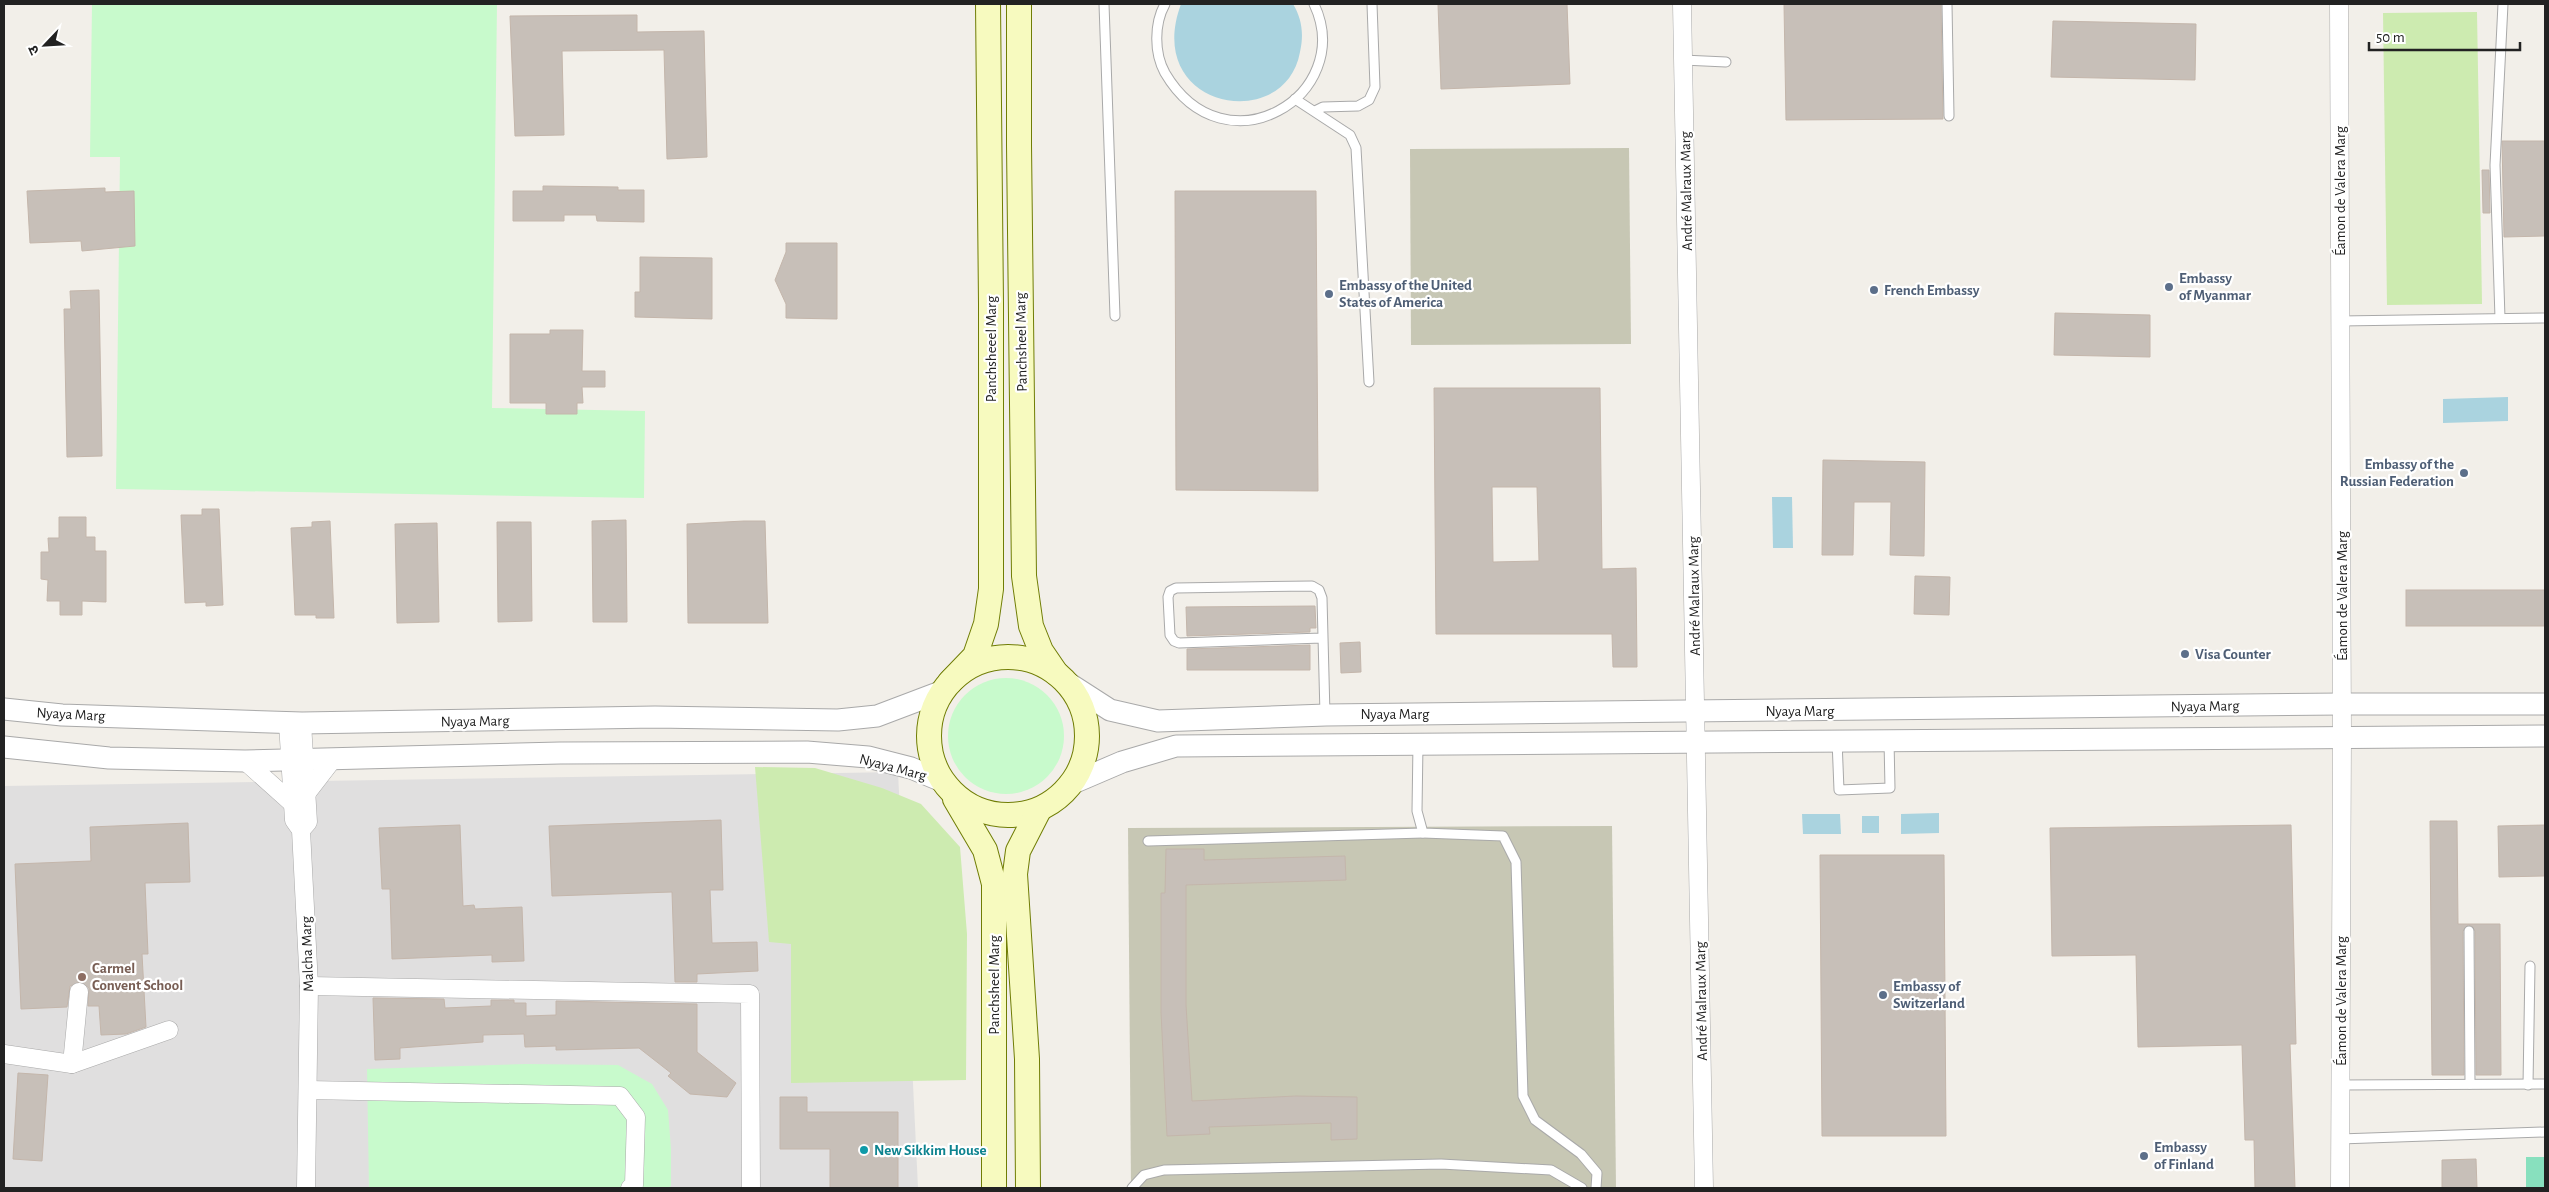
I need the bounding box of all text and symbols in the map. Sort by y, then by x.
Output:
north arrow [20,20,70,70]
scale bar [2369,20,2520,52]
text: 50 m [2376,30,2405,45]
text: उ [26,43,42,57]
street label: Éamon de Valera Marg [2331,125,2348,256]
street label: André Malraux Marg [1678,130,1695,251]
place label: Embassy of Myanmar [2179,271,2252,303]
place label: Embassy of the United States of America [1339,278,1472,310]
marker: Embassy of Myanmar [2163,281,2175,293]
place label: French Embassy [1884,283,1980,298]
marker: French Embassy [1868,284,1880,296]
marker: Embassy of the United States of America [1323,288,1335,300]
street label: Panchsheel Marg [1013,291,1030,392]
street label: Panchsheeel Marg [984,295,999,402]
place label: Embassy of the Russian Federation [2340,457,2454,489]
marker: Embassy of the Russian Federation [2458,467,2470,479]
street label: Éamon de Valera Marg [2333,530,2350,661]
street label: André Malraux Marg [1686,535,1703,656]
place label: Visa Counter [2195,647,2272,662]
marker: Visa Counter [2179,648,2191,660]
street label: Nyaya Marg [2170,698,2240,715]
street label: Nyaya Marg [1766,704,1835,719]
street label: Nyaya Marg [36,705,106,724]
street label: Nyaya Marg [1361,707,1430,722]
street label: Nyaya Marg [440,713,510,730]
street label: Nyaya Marg [858,751,929,784]
street label: Malcha Marg [299,915,316,992]
street label: Panchsheel Marg [987,935,1002,1035]
street label: Éamon de Valera Marg [2332,935,2349,1066]
street label: André Malraux Marg [1693,940,1710,1061]
place label: Carmel Convent School [92,961,183,993]
marker: Carmel Convent School [76,971,88,983]
place label: Embassy of Switzerland [1893,979,1965,1011]
marker: Embassy of Switzerland [1877,989,1889,1001]
place label: Embassy of Finland [2154,1140,2214,1172]
place label: New Sikkim House [874,1143,987,1158]
marker: New Sikkim House [858,1144,870,1156]
marker: Embassy of Finland [2138,1150,2150,1162]

